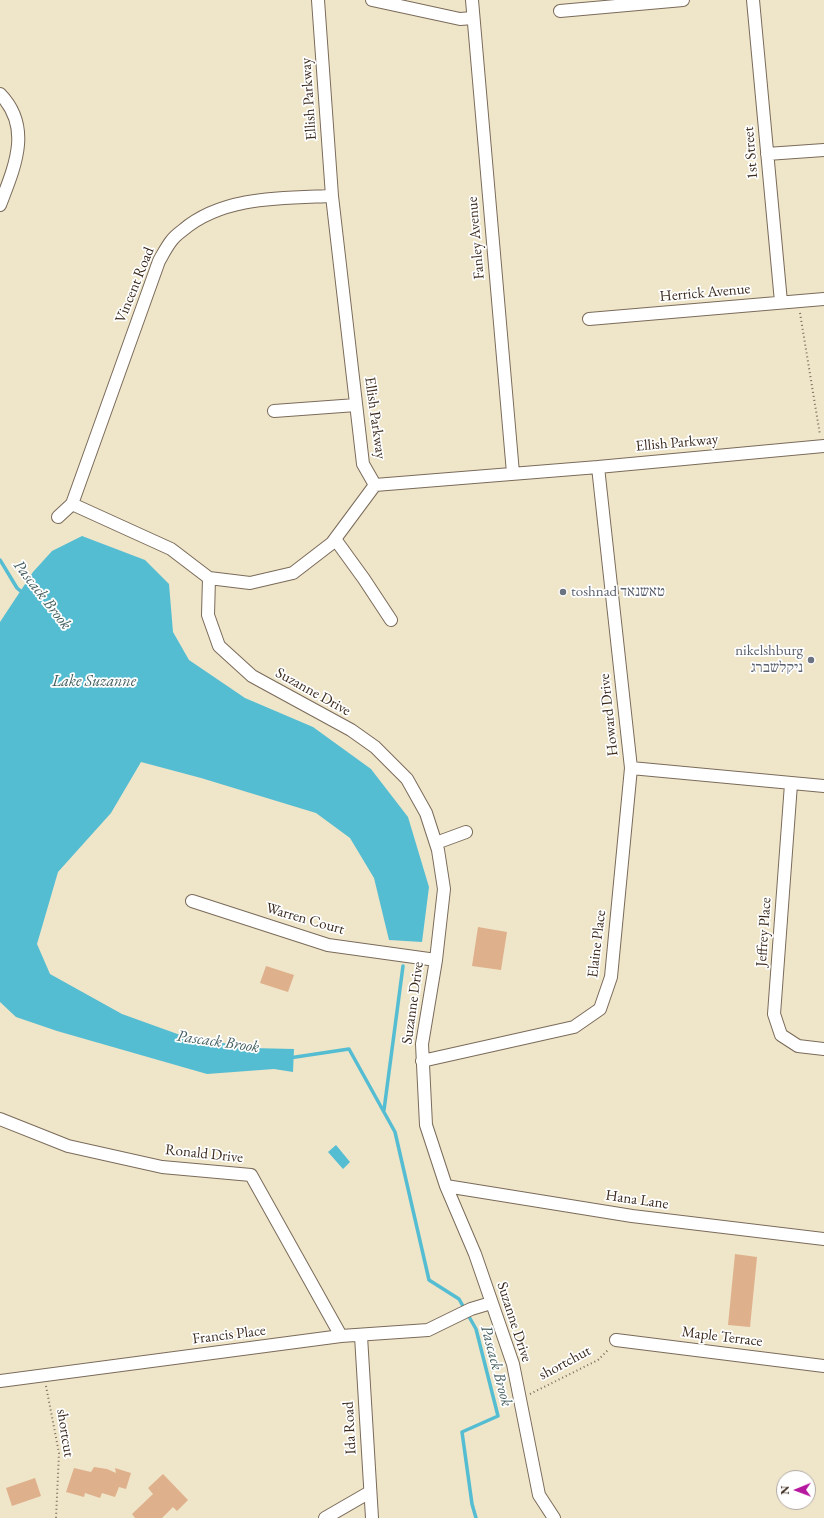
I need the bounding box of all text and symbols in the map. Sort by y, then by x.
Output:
street label: Ellish Parkway [297,57,321,141]
street label: 1st Street [740,126,762,180]
street label: Fanley Avenue [463,196,489,280]
street label: Vincent Road [112,245,158,325]
street label: Herrick Avenue [659,280,751,306]
street label: Ellish Parkway [360,376,390,460]
street label: Ellish Parkway [635,430,719,456]
water label: Pascack Brook [9,556,75,634]
place label: toshnad טאשנאד [571,583,665,601]
marker: toshnad טאשנאד [558,587,568,597]
place label: nikelshburg ניקלשברג [735,642,803,677]
marker: nikelshburg ניקלשברג [806,655,816,665]
street label: Suzanne Drive [272,664,354,720]
water label: Lake Suzanne [52,672,136,692]
street label: Howard Drive [596,673,622,757]
street label: Jeffrey Place [753,897,775,967]
street label: Warren Court [264,899,346,939]
street label: Elaine Place [584,909,610,979]
street label: Suzanne Drive [398,961,428,1045]
water label: Pascack Brook [176,1027,260,1057]
street label: Ronald Drive [164,1141,244,1167]
street label: Hana Lane [604,1187,670,1213]
street label: Suzanne Drive [493,1280,535,1364]
street label: Francis Place [191,1322,267,1348]
water label: Pascack Brook [476,1323,516,1409]
street label: Maple Terrace [681,1323,763,1351]
street label: shortchut [536,1342,594,1384]
street label: Ida Road [340,1401,360,1455]
street label: shortcut [52,1408,78,1458]
north arrow [776,1470,816,1510]
text: N [778,1486,792,1495]

